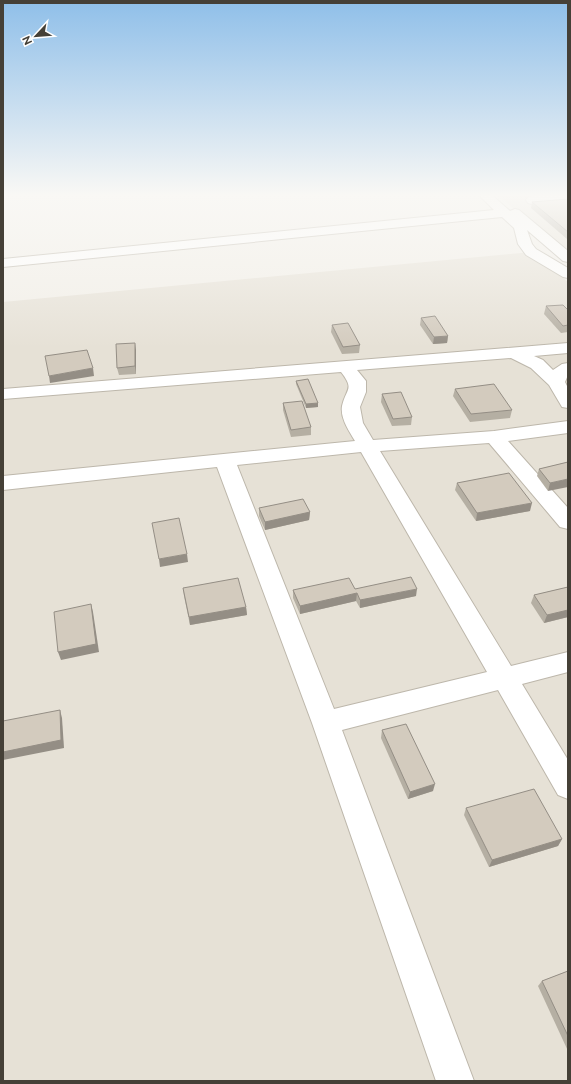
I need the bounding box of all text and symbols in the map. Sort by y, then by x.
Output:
north arrow [16,16,56,56]
text: N [20,34,35,47]

